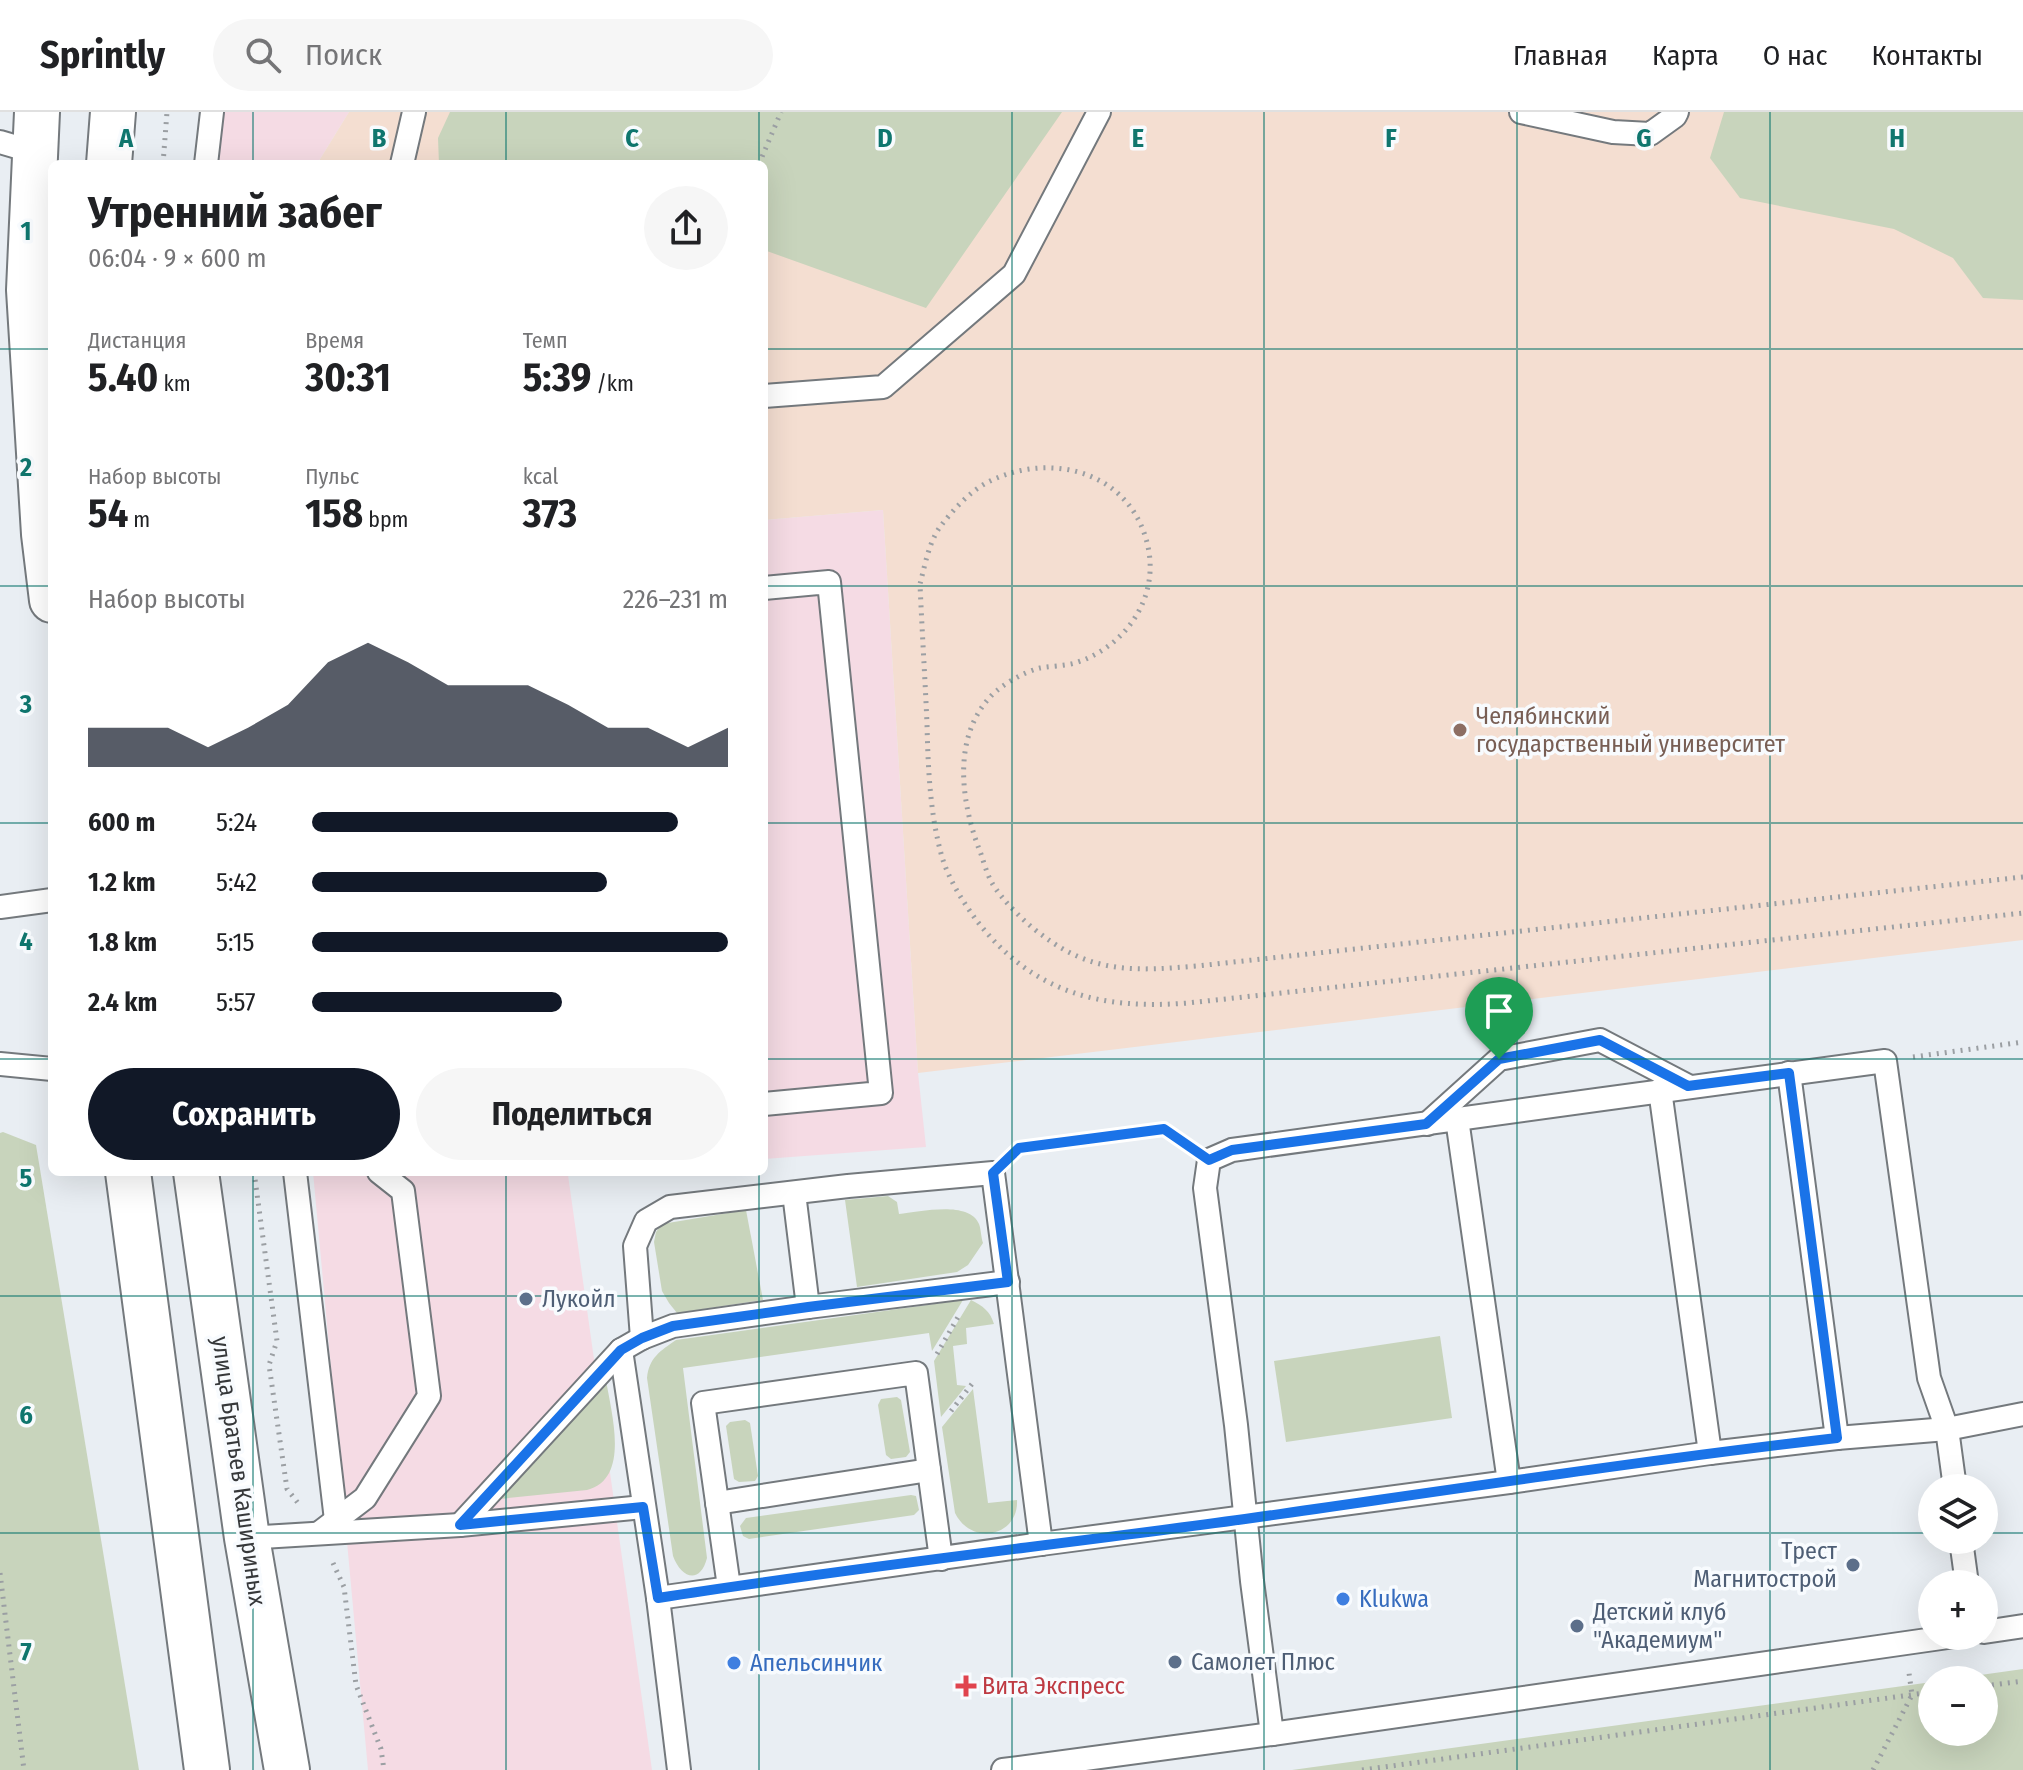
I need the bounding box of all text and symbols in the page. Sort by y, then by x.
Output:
search box [213,19,773,91]
text: Sprintly [40,32,165,78]
icon: search [241,33,285,77]
text: Поиск [305,37,382,73]
text: Главная [1513,39,1608,72]
text: Карта [1652,39,1719,72]
text: О нас [1763,39,1828,72]
text: Контакты [1872,39,1983,72]
text: A [118,123,134,154]
text: B [372,123,387,154]
text: C [625,123,639,154]
text: D [877,123,893,154]
text: E [1132,123,1144,154]
text: F [1385,123,1397,154]
text: G [1636,123,1652,154]
text: H [1889,123,1905,154]
text: Утренний забег [88,186,382,239]
button: share [644,186,728,270]
text: 1 [21,216,32,247]
text: 06:04 · 9 × 600 m [88,243,267,274]
text: Дистанция [88,327,187,354]
text: Время [305,327,364,354]
text: Темп [523,327,568,354]
text: 5.40 [88,354,158,402]
text: 30:31 [305,354,391,402]
text: 5:39 [523,354,591,402]
text: km [158,370,191,397]
text: /km [591,370,634,397]
text: 2 [19,452,32,483]
text: Набор высоты [88,463,221,490]
text: Пульс [305,463,359,490]
text: kcal [523,463,558,490]
text: 54 [88,490,128,538]
text: 158 [305,490,363,538]
text: 373 [523,490,577,538]
text: m [128,506,150,533]
text: bpm [363,506,409,533]
text: Набор высоты [88,584,246,615]
text: 226–231 m [623,584,728,615]
text: 3 [19,689,32,720]
place label: Челябинский государственный университет [1476,702,1785,758]
marker: Челябинский государственный университет [1451,721,1469,739]
text: 600 m [88,807,155,838]
text: 5:24 [216,807,257,838]
text: 1.2 km [88,867,155,898]
text: 5:42 [216,867,257,898]
text: 4 [19,926,33,957]
text: 1.8 km [88,927,157,958]
text: 5:15 [216,927,254,958]
pin [1465,977,1533,1059]
text: 2.4 km [88,987,157,1018]
text: 5:57 [216,987,255,1018]
icon: arrive [1477,989,1521,1033]
button: Сохранить [88,1068,400,1160]
button: Поделиться [416,1068,728,1160]
text: 5 [20,1163,33,1194]
place label: Лукойл [542,1285,616,1313]
marker: Лукойл [517,1290,535,1308]
street label: улица Братьев Кашириных [206,1334,272,1608]
text: 6 [19,1400,33,1431]
map controls [1918,1474,1998,1746]
button: layers [1918,1474,1998,1554]
place label: Трест Магнитострой [1693,1537,1837,1593]
marker: Трест Магнитострой [1844,1556,1862,1574]
button: + [1918,1570,1998,1650]
place label: Klukwa [1359,1585,1429,1613]
marker: Klukwa [1334,1590,1352,1608]
place label: Детский клуб "Академиум" [1592,1598,1727,1654]
marker: Детский клуб "Академиум" [1568,1617,1586,1635]
text: 7 [20,1637,32,1668]
place label: Самолет Плюс [1191,1648,1335,1676]
place label: Апельсинчик [750,1649,883,1677]
marker: Самолет Плюс [1166,1653,1184,1671]
marker: Апельсинчик [725,1654,743,1672]
button: − [1918,1666,1998,1746]
place label: Вита Экспресс [982,1672,1125,1700]
marker: Вита Экспресс [957,1677,975,1695]

